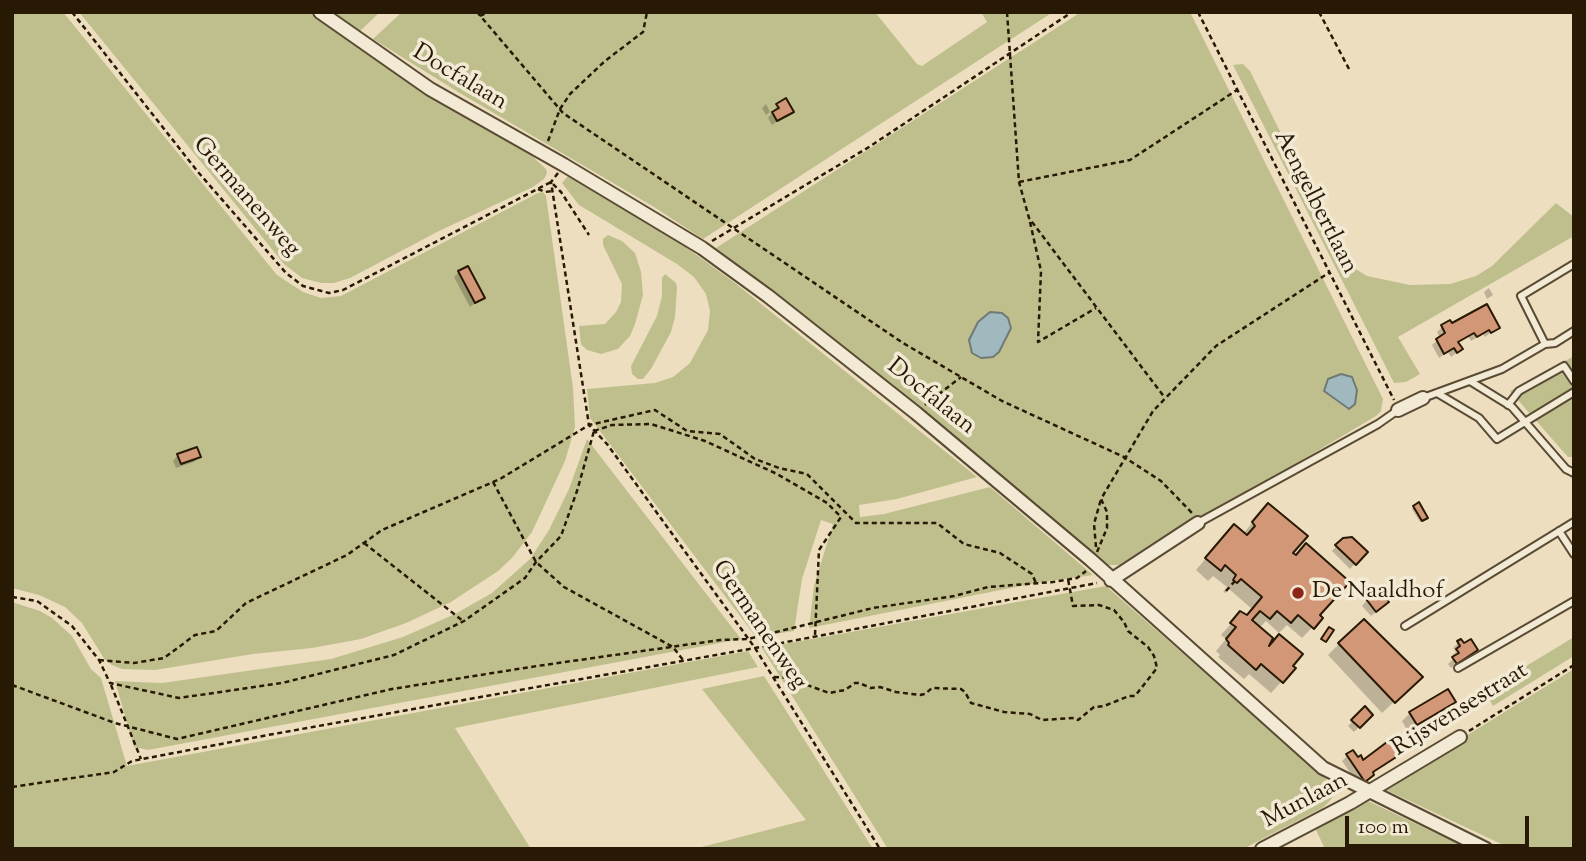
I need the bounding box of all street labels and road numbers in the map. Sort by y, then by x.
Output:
street label: Docfalaan [406,40,512,118]
street label: Aengelbertlaan [1265,126,1363,280]
street label: Germanenweg [185,132,305,264]
street label: Docfalaan [880,354,980,442]
street label: Germanenweg [704,556,812,696]
street label: Rijsvensestraat [1388,658,1534,764]
street label: Munlaan [1258,768,1354,836]

